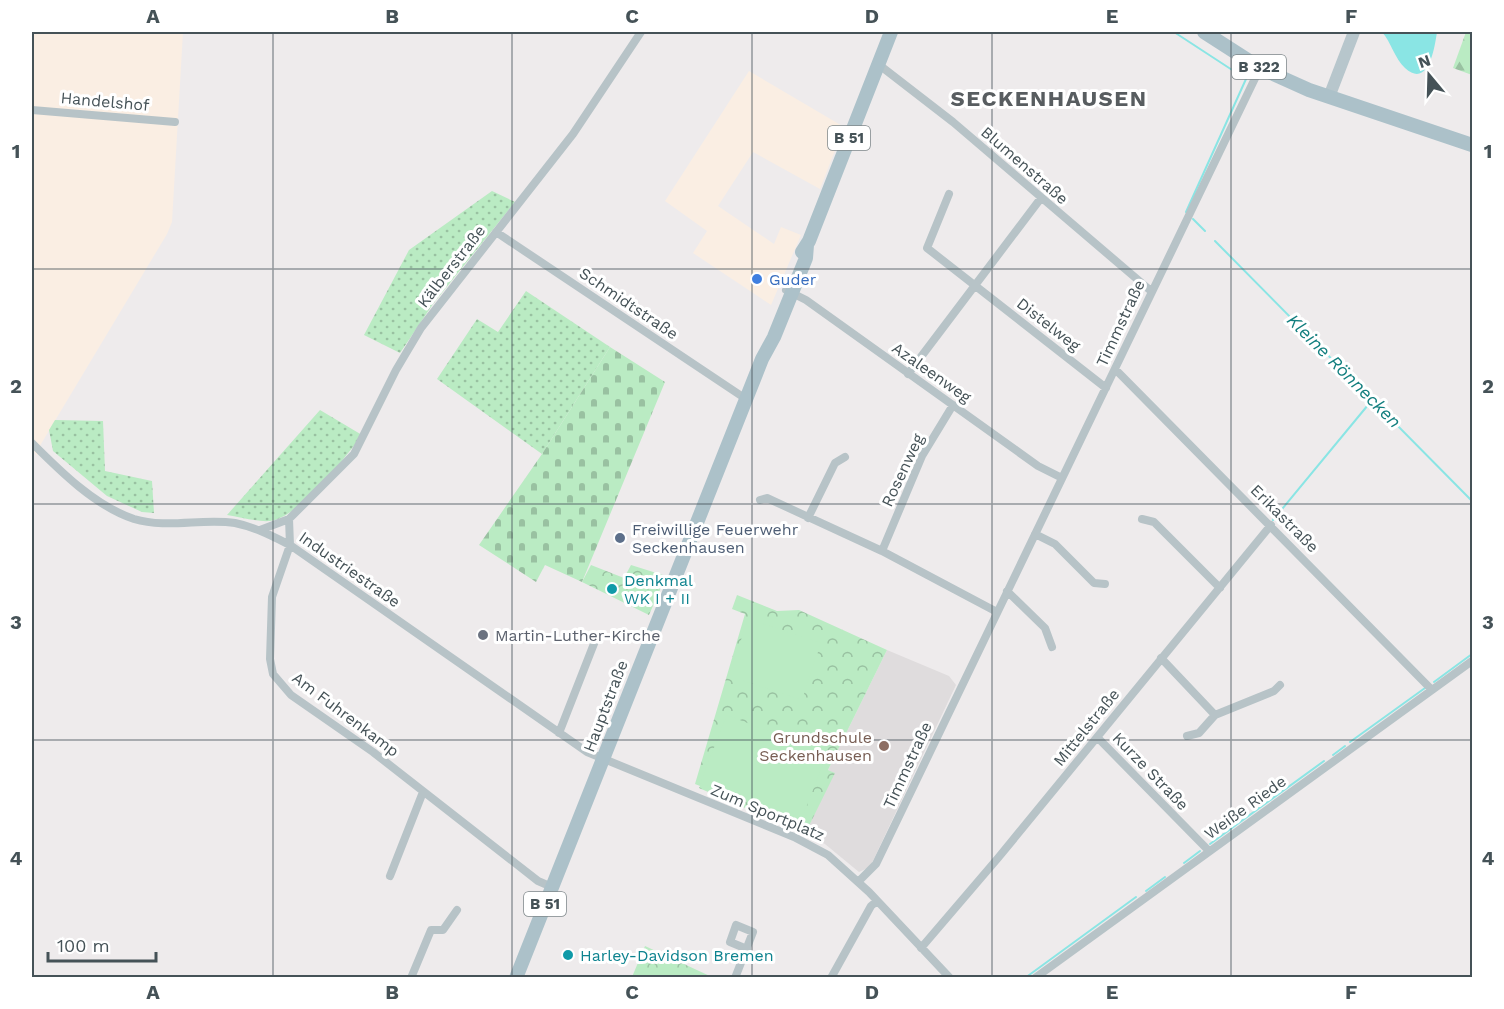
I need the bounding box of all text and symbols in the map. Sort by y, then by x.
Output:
text: A [146,4,160,28]
text: B [385,4,399,28]
text: C [625,4,639,28]
text: D [865,4,879,28]
text: E [1106,4,1118,28]
text: F [1345,4,1357,28]
north arrow [1399,45,1459,105]
text: N [1416,50,1433,72]
road number: B 322 [1232,55,1286,79]
district label: SECKENHAUSEN [951,86,1147,111]
street label: Handelshof [60,88,151,115]
street label: Blumenstraße [977,122,1072,208]
road number: B 51 [828,126,870,150]
text: 1 [12,139,20,163]
text: 1 [1484,139,1492,163]
street label: Kälberstraße [413,221,489,311]
street label: Schmidtstraße [576,263,682,343]
place label: Guder [769,270,817,289]
marker: Guder [750,272,764,286]
street label: Timmstraße [1092,277,1149,370]
street label: Distelweg [1013,294,1085,355]
water label: Kleine Rönnecken [1283,309,1406,432]
street label: Azaleenweg [889,338,975,407]
text: 2 [10,374,22,398]
text: 2 [1482,374,1494,398]
street label: Rosenweg [877,430,928,510]
street label: Erikastraße [1247,480,1323,556]
place label: Freiwillige Feuerwehr Seckenhausen [632,520,799,557]
street label: Industriestraße [295,527,404,611]
marker: Freiwillige Feuerwehr Seckenhausen [613,531,627,545]
place label: Denkmal WK I + II [624,571,693,608]
marker: Denkmal WK I + II [605,582,619,596]
text: 3 [10,610,22,634]
text: 3 [1482,610,1494,634]
place label: Martin-Luther-Kirche [495,626,660,645]
marker: Martin-Luther-Kirche [476,628,490,642]
street label: Hauptstraße [579,658,632,755]
street label: Am Fuhrenkamp [289,668,403,761]
street label: Mittelstraße [1049,685,1123,770]
street label: Timmstraße [879,719,936,812]
place label: Grundschule Seckenhausen [759,728,872,765]
street label: Kurze Straße [1109,728,1193,814]
marker: Grundschule Seckenhausen [877,739,891,753]
street label: Weiße Riede [1201,771,1290,843]
street label: Zum Sportplatz [708,780,828,845]
text: 4 [10,846,23,870]
text: 4 [1482,846,1495,870]
road number: B 51 [524,892,566,916]
scale bar [48,925,156,963]
text: 100 m [57,935,110,956]
place label: Harley-Davidson Bremen [580,946,774,965]
marker: Harley-Davidson Bremen [561,948,575,962]
text: A [146,980,160,1004]
text: B [385,980,399,1004]
text: C [625,980,639,1004]
text: D [865,980,879,1004]
text: E [1106,980,1118,1004]
text: F [1345,980,1357,1004]

